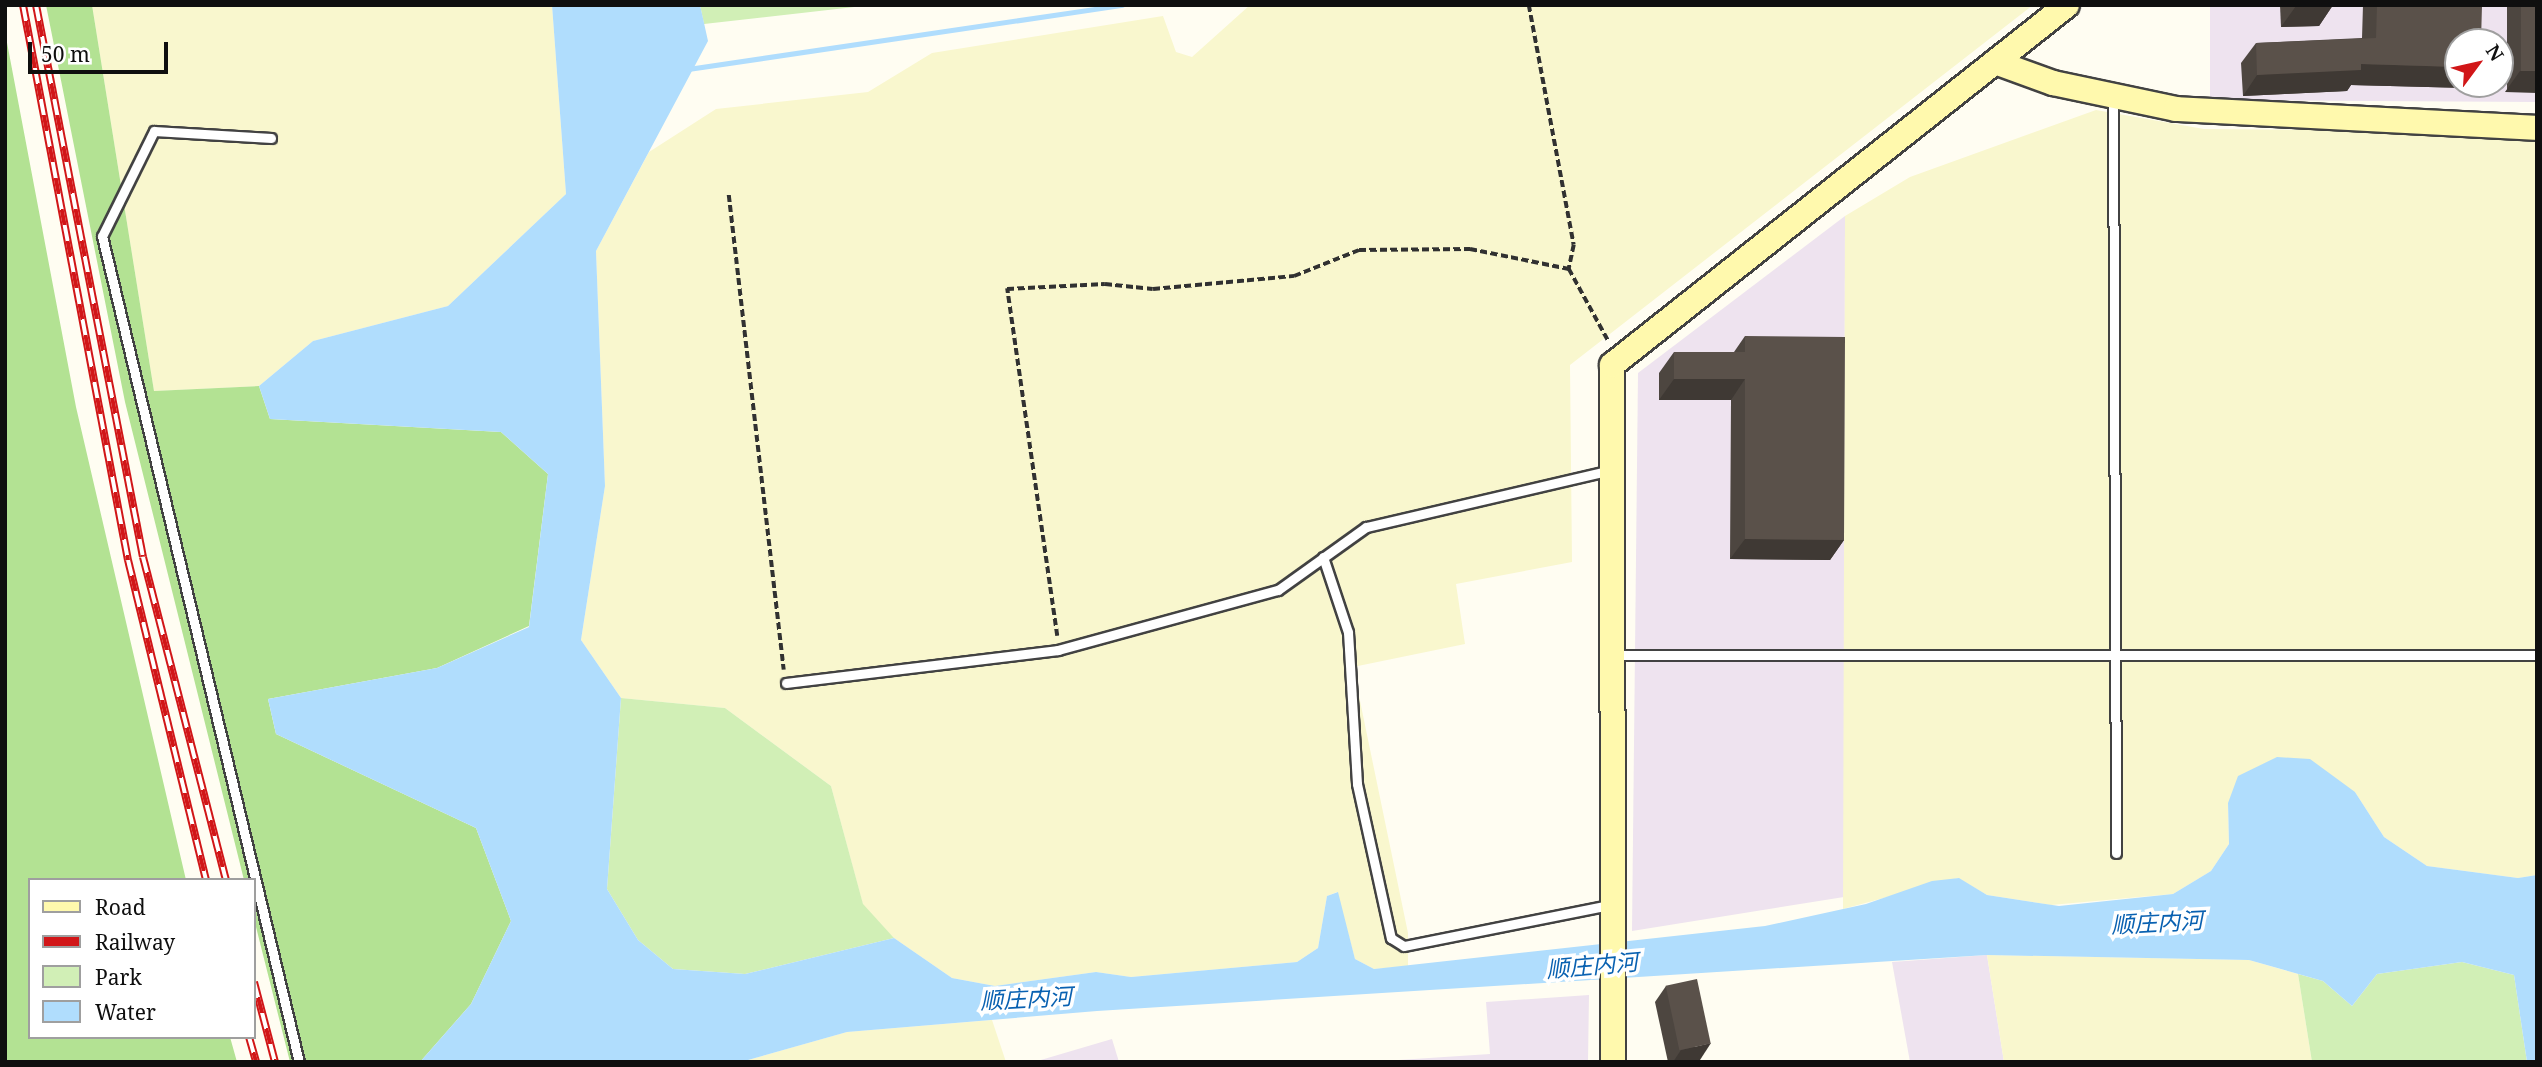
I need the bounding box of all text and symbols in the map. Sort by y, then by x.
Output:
scale bar [32,28,172,72]
north arrow [2444,28,2514,98]
text: N [2480,39,2510,66]
text: 50 m [41,40,90,68]
legend [28,878,256,1039]
text: Road [95,893,146,921]
water label: 顺庄内河 [2110,906,2204,938]
text: Railway [95,928,175,956]
water label: 顺庄内河 [1545,947,1639,983]
text: Park [95,963,142,991]
water label: 顺庄内河 [979,982,1073,1014]
text: Water [95,998,156,1026]

